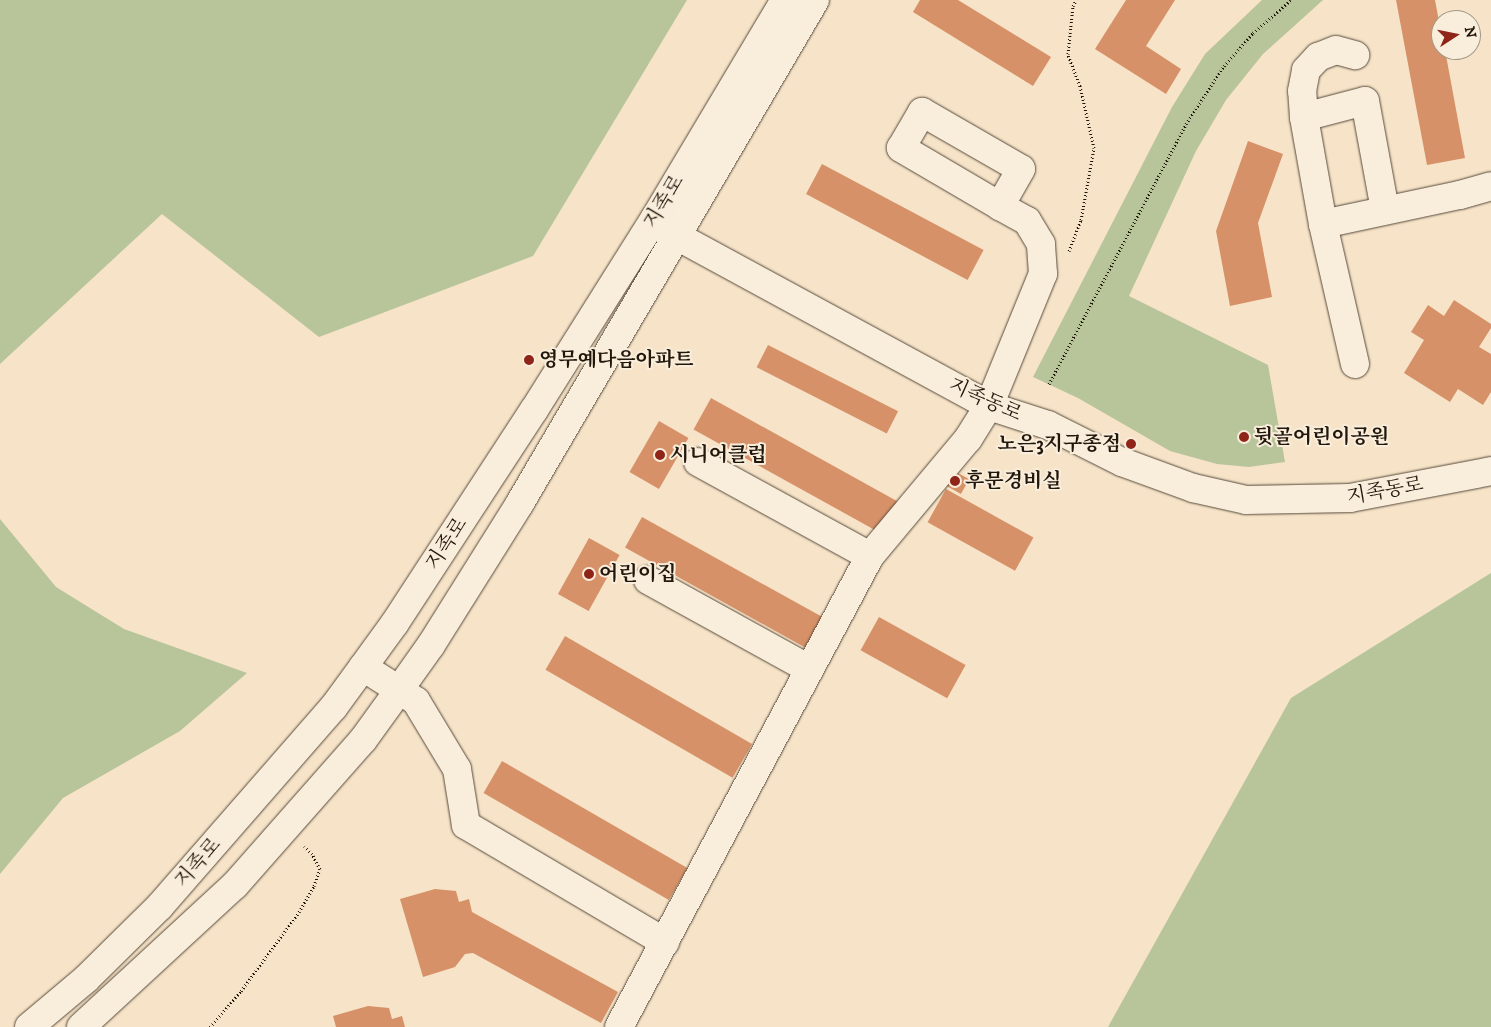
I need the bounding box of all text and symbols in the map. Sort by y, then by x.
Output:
north arrow [1431,10,1481,60]
text: N [1460,25,1480,40]
street label: 지족로 [639,171,689,233]
place label: 영무예다음아파트 [539,348,694,372]
marker: 영무예다음아파트 [523,354,535,366]
street label: 지족동로 [945,373,1025,427]
place label: 뒷골어린이공원 [1254,425,1389,449]
marker: 뒷골어린이공원 [1238,431,1250,443]
place label: 노은3지구종점 [998,432,1121,456]
marker: 노은3지구종점 [1125,438,1137,450]
place label: 시니어클럽 [670,443,767,467]
marker: 시니어클럽 [654,449,666,461]
place label: 후문경비실 [965,469,1062,493]
street label: 지족동로 [1345,472,1425,510]
marker: 후문경비실 [949,475,961,487]
street label: 지족로 [421,513,473,575]
place label: 어린이집 [599,562,676,586]
marker: 어린이집 [583,568,595,580]
street label: 지족로 [170,833,226,893]

